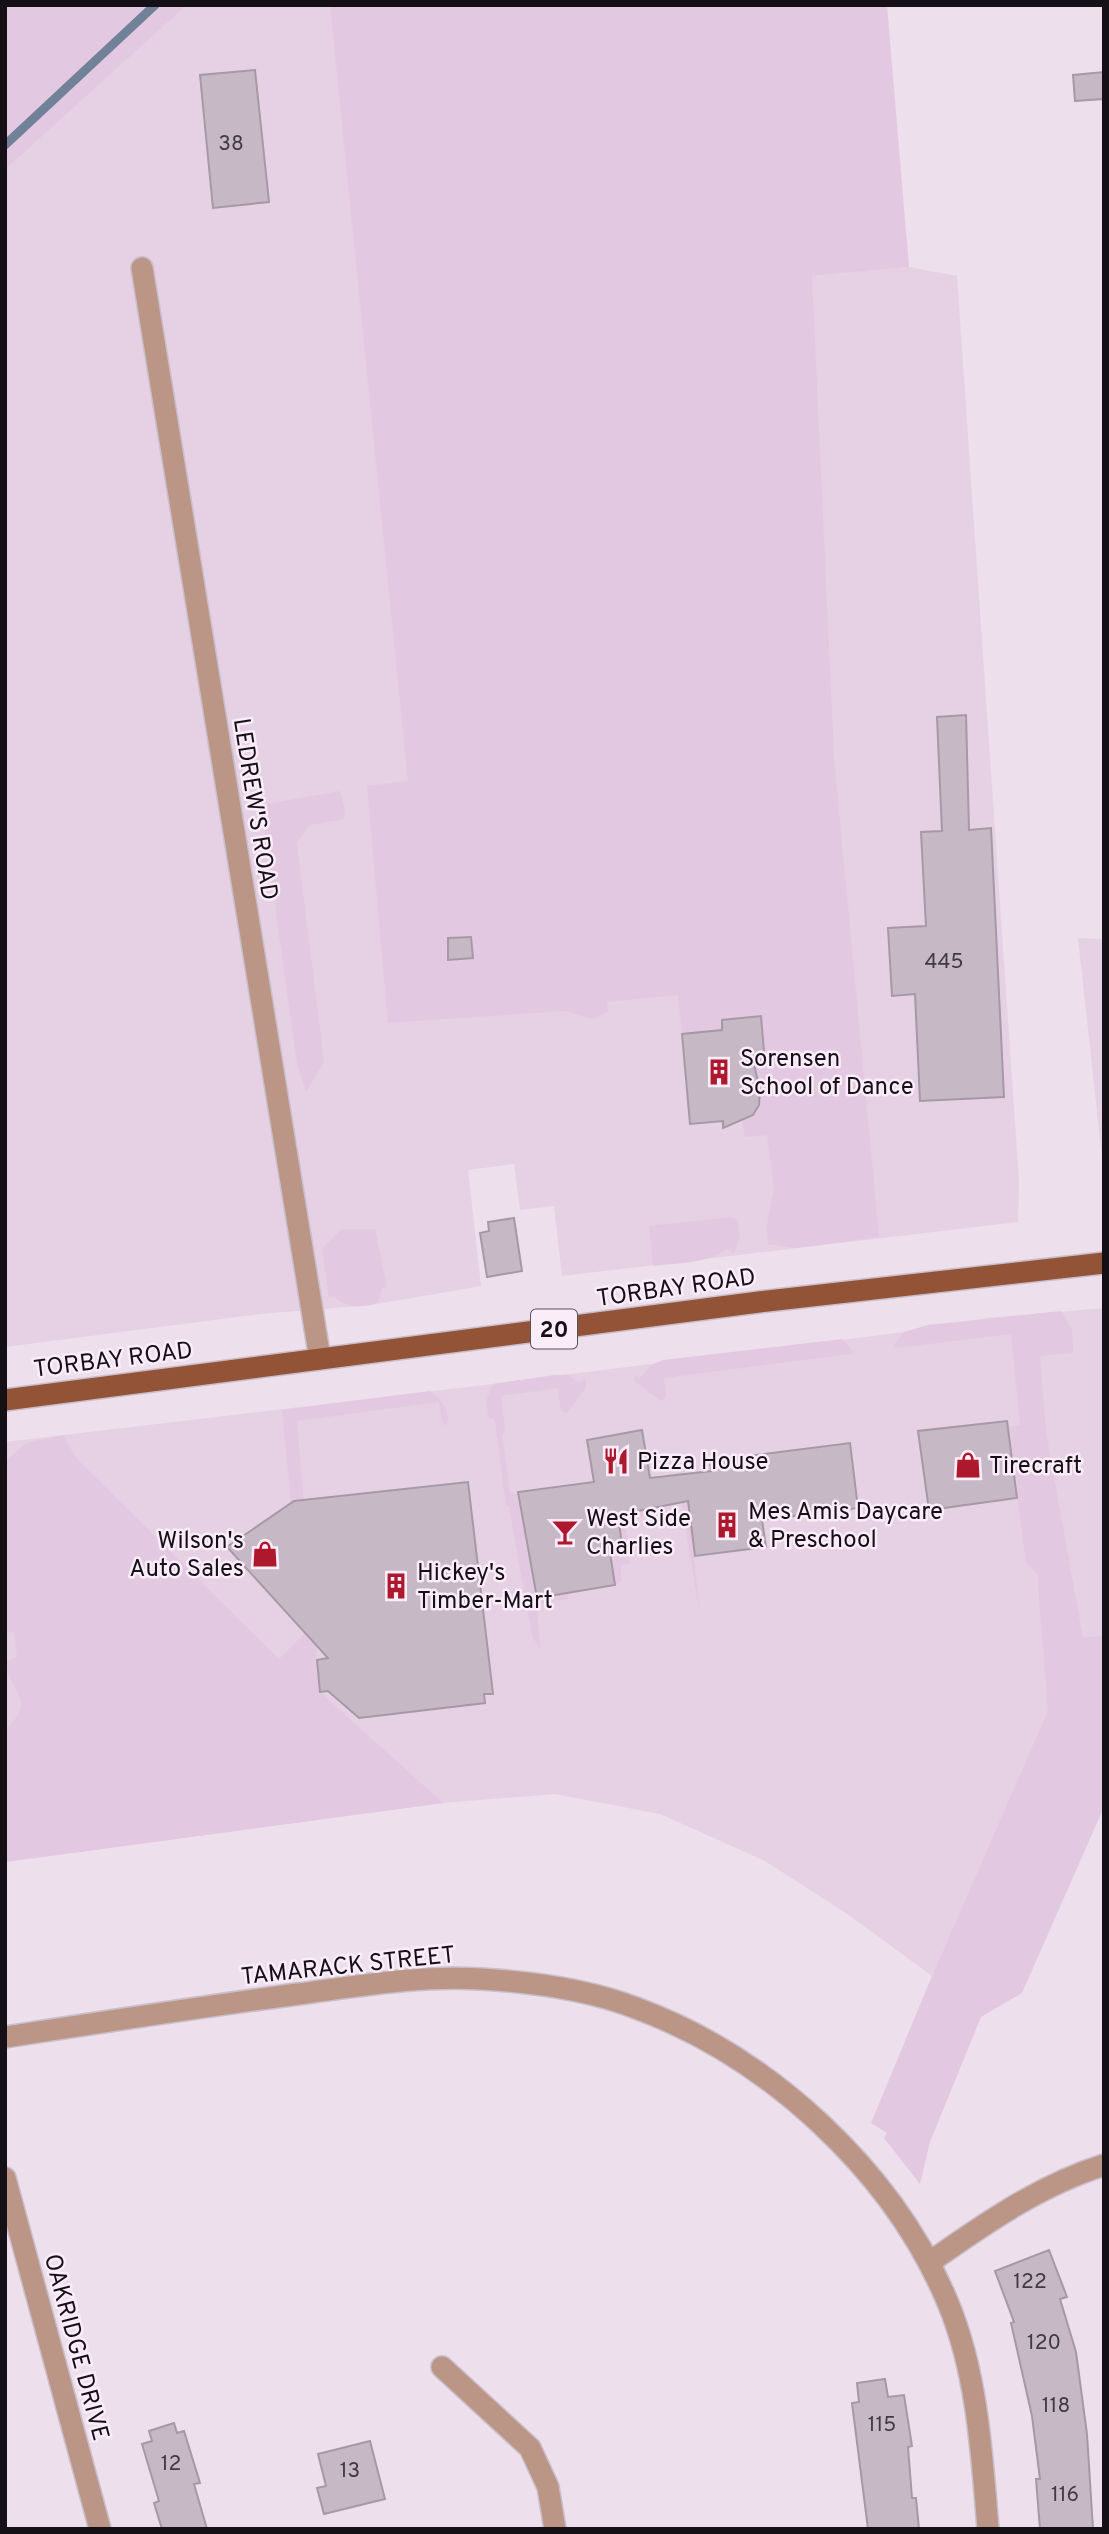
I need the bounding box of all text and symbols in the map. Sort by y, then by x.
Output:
house number: 38 [218,131,244,158]
street label: LEDREW'S ROAD [225,716,283,902]
house number: 445 [924,949,964,976]
place label: Sorensen School of Dance [740,1045,914,1103]
building icon: Sorensen School of Dance [704,1057,734,1087]
street label: TORBAY ROAD [595,1263,758,1315]
road number: 20 [531,1310,577,1348]
street label: TORBAY ROAD [32,1336,195,1386]
restaurant icon: Pizza House [601,1446,631,1476]
place label: Pizza House [637,1448,768,1478]
shop icon: Tirecraft [953,1450,983,1480]
place label: Tirecraft [989,1452,1082,1482]
place label: Mes Amis Daycare & Preschool [748,1498,943,1556]
place label: West Side Charlies [586,1505,691,1563]
building icon: Mes Amis Daycare & Preschool [712,1510,742,1540]
bar icon: West Side Charlies [550,1517,580,1547]
place label: Wilson's Auto Sales [129,1527,244,1585]
shop icon: Wilson's Auto Sales [250,1539,280,1569]
place label: Hickey's Timber-Mart [417,1559,553,1617]
building icon: Hickey's Timber-Mart [381,1571,411,1601]
street label: TAMARACK STREET [240,1941,457,1993]
street label: OAKRIDGE DRIVE [36,2251,114,2444]
house number: 122 [1013,2269,1047,2296]
house number: 120 [1027,2330,1061,2357]
house number: 118 [1042,2393,1070,2420]
house number: 115 [868,2412,896,2439]
house number: 12 [161,2451,181,2478]
house number: 13 [340,2458,360,2485]
house number: 116 [1051,2482,1079,2509]

